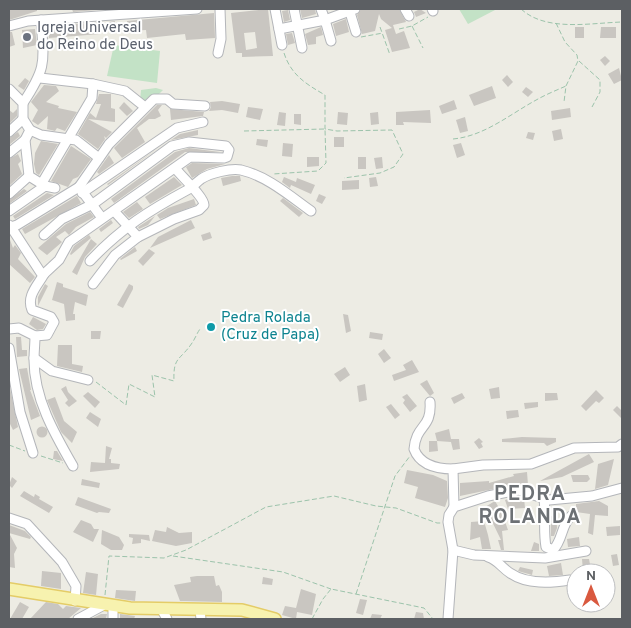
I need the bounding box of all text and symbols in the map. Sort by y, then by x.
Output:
place label: Igreja Universal do Reino de Deus [37,19,153,55]
marker: Igreja Universal do Reino de Deus [21,31,33,43]
place label: Pedra Rolada (Cruz de Papa) [221,309,320,345]
marker: Pedra Rolada (Cruz de Papa) [205,321,217,333]
district label: PEDRA ROLANDA [478,482,582,531]
north arrow [566,563,616,613]
text: N [586,568,596,585]

